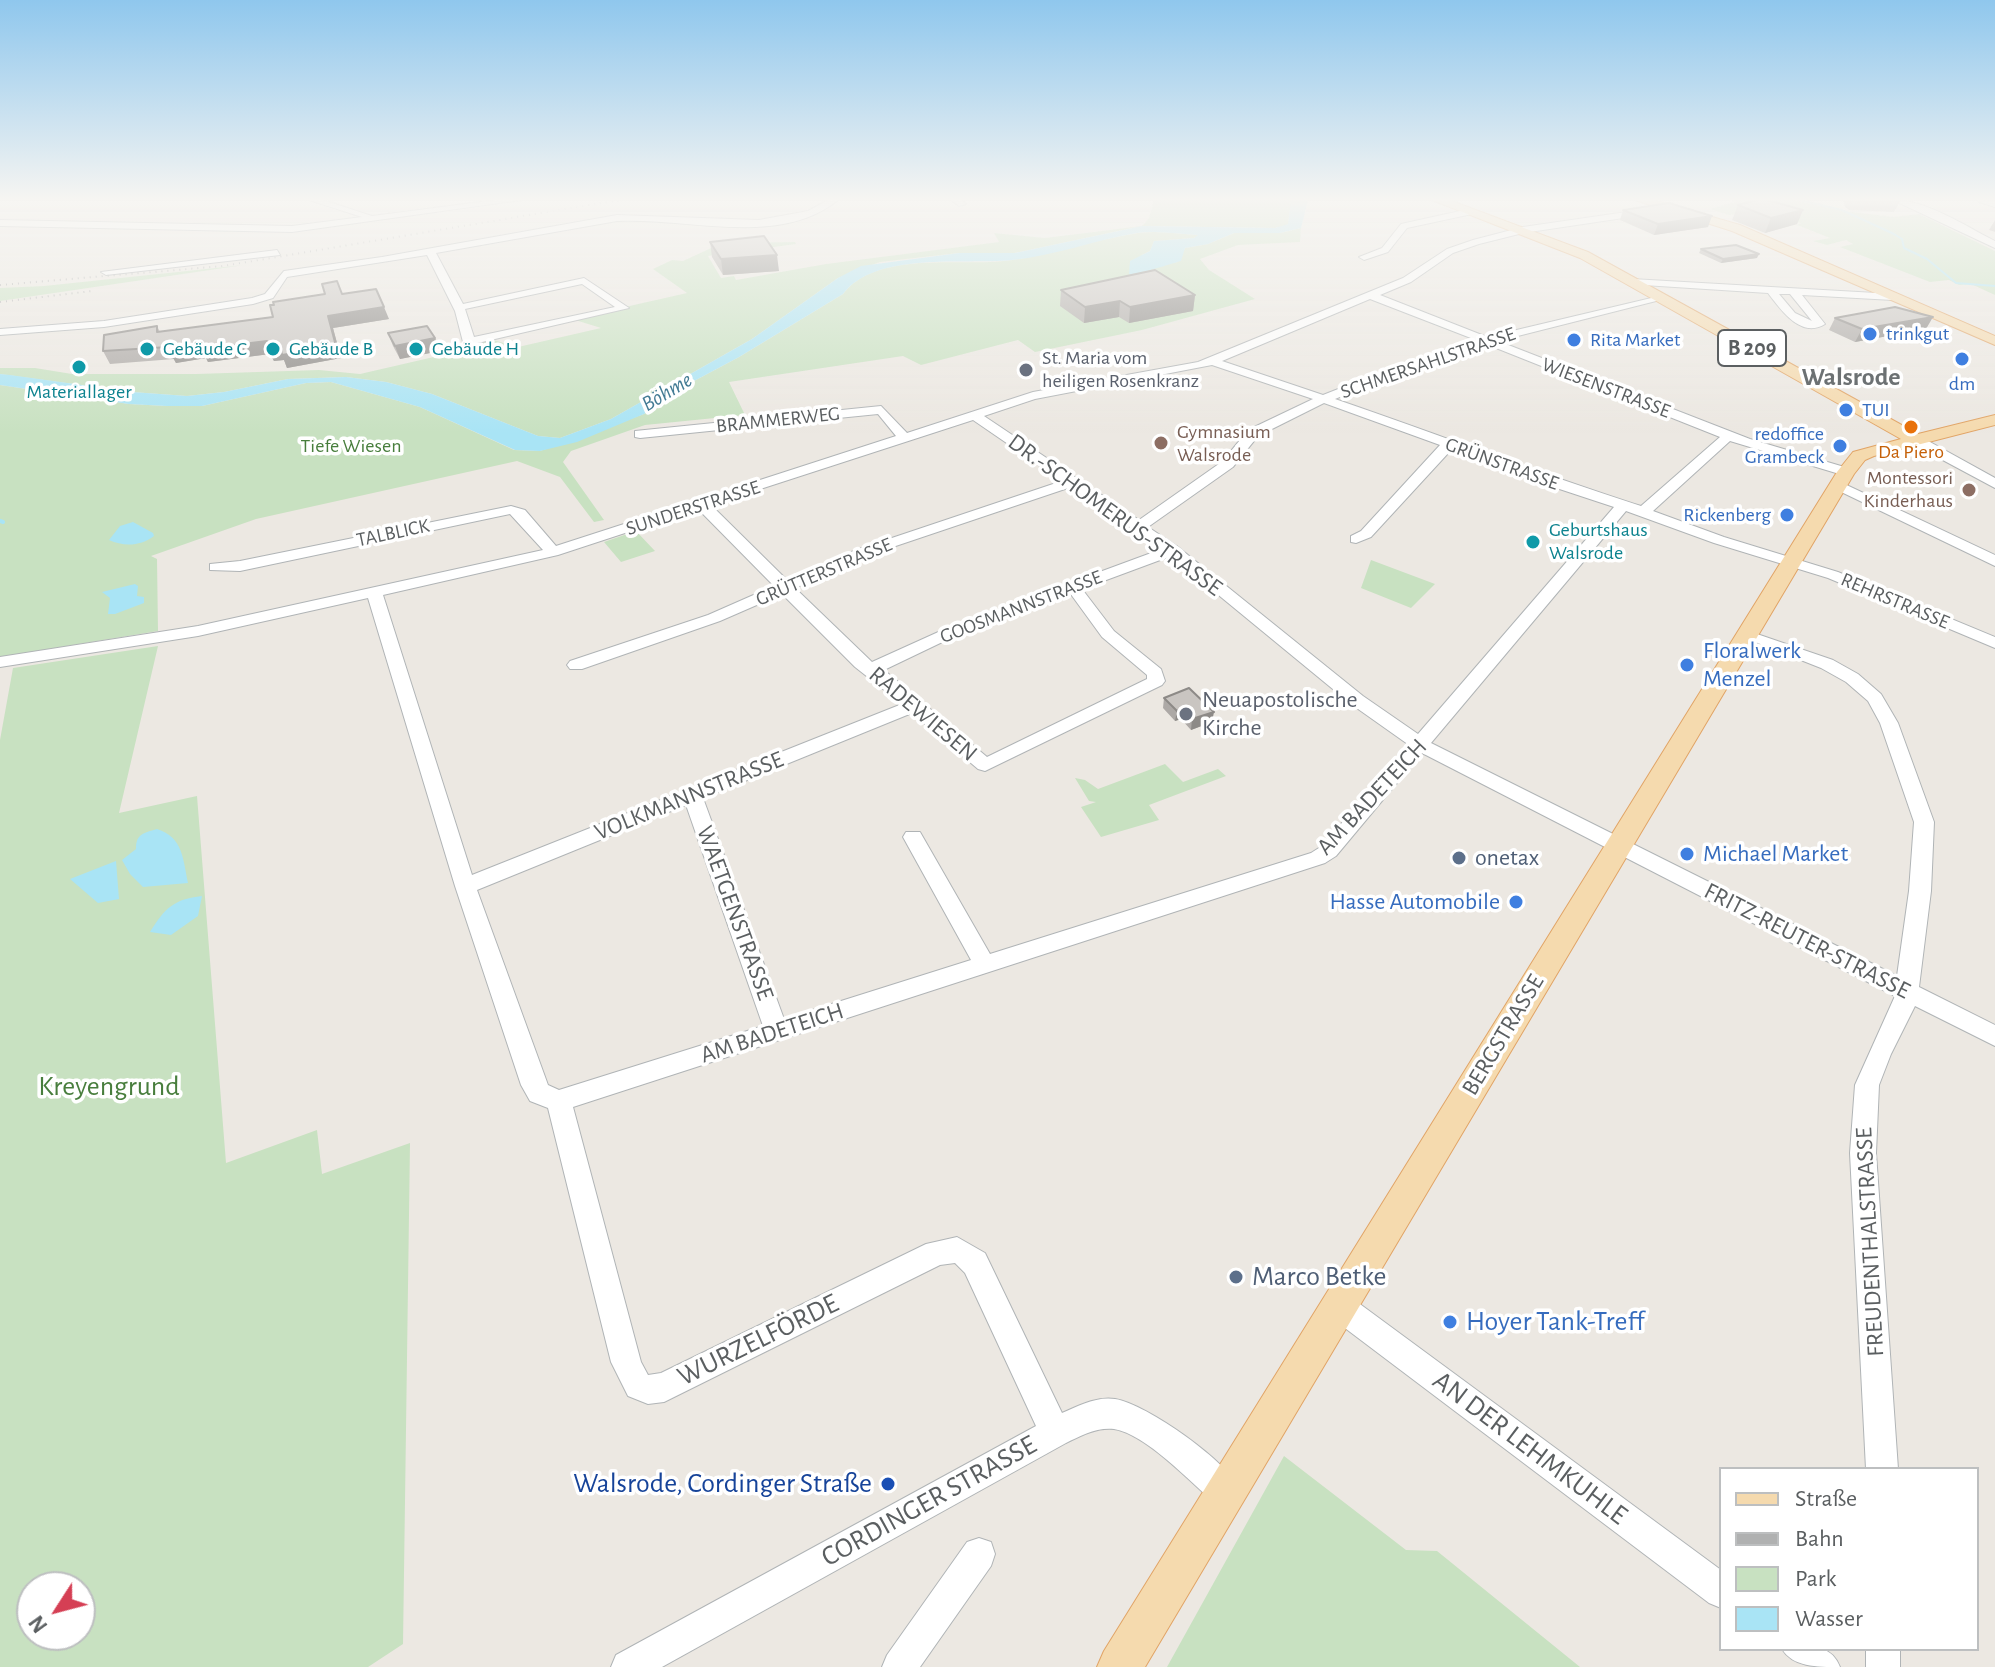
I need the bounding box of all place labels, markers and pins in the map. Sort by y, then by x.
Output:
place label: trinkgut [1886,322,1949,346]
marker: trinkgut [1861,325,1879,343]
place label: Rita Market [1590,328,1680,352]
marker: Rita Market [1565,331,1583,349]
place label: Gebäude C [163,337,247,361]
place label: Gebäude B [289,337,373,361]
place label: Gebäude H [432,337,519,361]
marker: Gebäude C [138,340,156,358]
marker: Gebäude B [264,340,282,358]
marker: Gebäude H [407,340,425,358]
place label: St. Maria vom heiligen Rosenkranz [1042,346,1199,393]
marker: dm [1953,350,1971,368]
marker: Materiallager [70,358,88,376]
marker: St. Maria vom heiligen Rosenkranz [1017,361,1035,379]
place label: dm [1949,372,1975,396]
place label: Materiallager [26,380,132,404]
place label: TUI [1862,398,1890,422]
marker: TUI [1837,401,1855,419]
marker: Da Piero [1902,418,1920,436]
place label: Gymnasium Walsrode [1177,420,1271,467]
place label: redoffice Grambeck [1745,422,1824,469]
marker: Gymnasium Walsrode [1152,434,1170,452]
marker: redoffice Grambeck [1831,437,1849,455]
place label: Da Piero [1878,440,1944,464]
place label: Montessori Kinderhaus [1864,466,1953,513]
marker: Montessori Kinderhaus [1960,481,1978,499]
place label: Rickenberg [1683,503,1771,527]
marker: Rickenberg [1778,506,1796,524]
place label: Geburtshaus Walsrode [1549,518,1648,565]
marker: Geburtshaus Walsrode [1524,533,1542,551]
place label: Floralwerk Menzel [1703,637,1801,693]
marker: Floralwerk Menzel [1678,656,1696,674]
place label: Neuapostolische Kirche [1202,686,1358,742]
marker: Neuapostolische Kirche [1177,705,1195,723]
place label: Michael Market [1703,840,1848,868]
place label: onetax [1475,844,1539,872]
marker: Michael Market [1678,845,1696,863]
marker: onetax [1450,849,1468,867]
place label: Hasse Automobile [1330,888,1500,916]
marker: Hasse Automobile [1507,893,1525,911]
place label: Marco Betke [1252,1260,1386,1294]
marker: Marco Betke [1227,1268,1245,1286]
place label: Hoyer Tank-Treff [1466,1305,1644,1339]
marker: Hoyer Tank-Treff [1441,1313,1459,1331]
place label: Walsrode, Cordinger Straße [573,1467,872,1501]
marker: Walsrode, Cordinger Straße [879,1475,897,1493]

